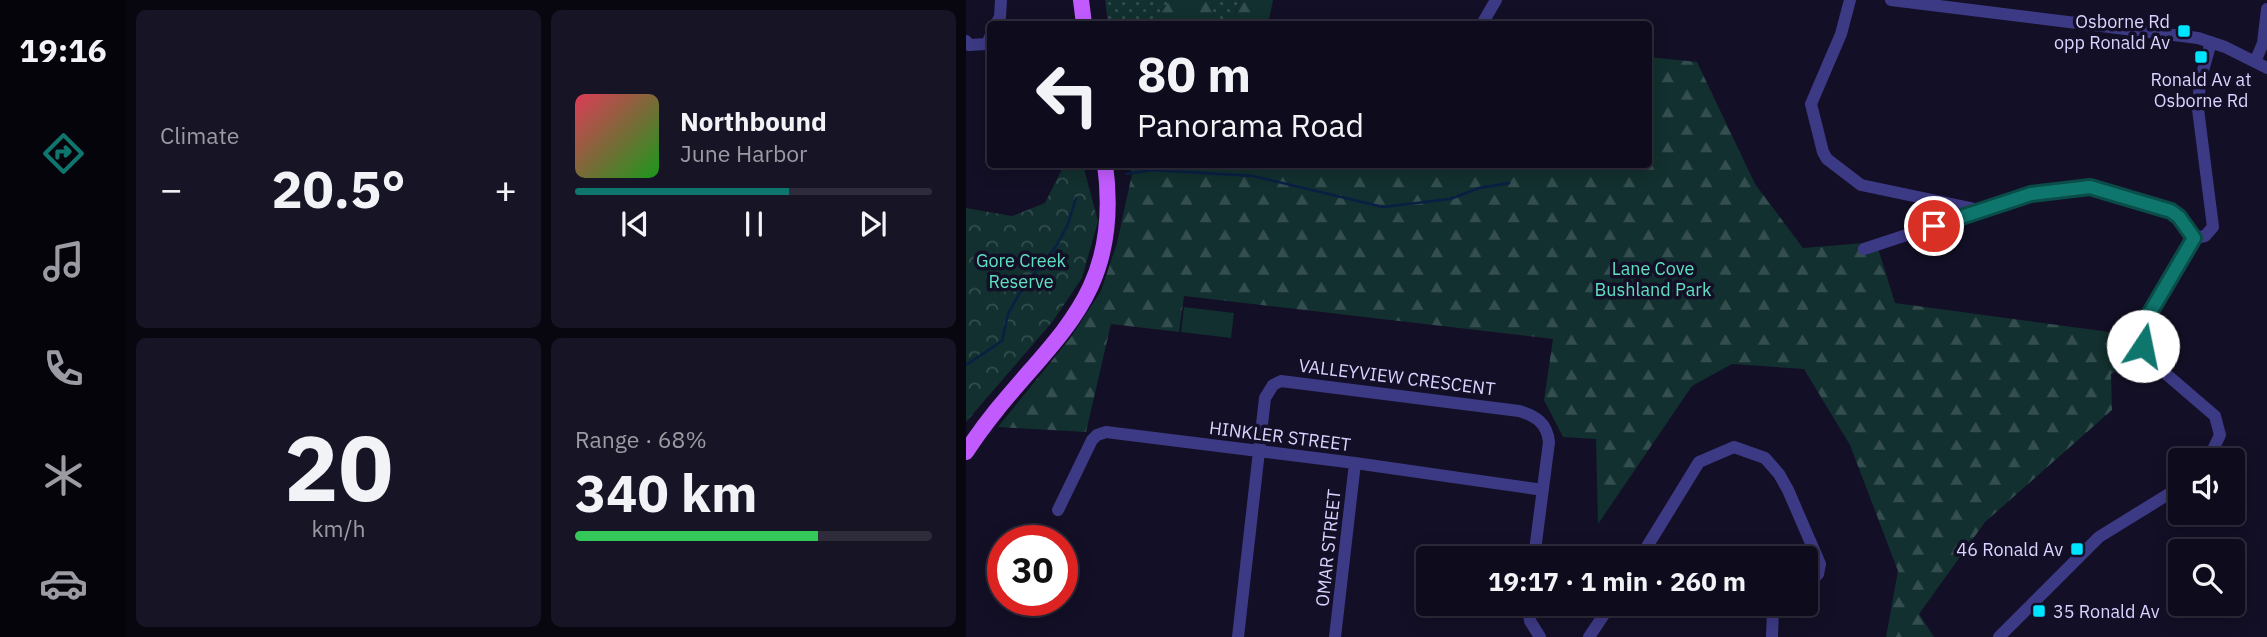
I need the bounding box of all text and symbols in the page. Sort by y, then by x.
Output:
place label: Osborne Rd opp Ronald Av [2054,10,2170,54]
marker: Osborne Rd opp Ronald Av [2176,23,2192,39]
text: 19:16 [19,29,107,71]
text: 80 m [1137,42,1251,105]
icon: left [1022,49,1113,140]
marker: Ronald Av at Osborne Rd [2193,49,2209,65]
place label: Ronald Av at Osborne Rd [2151,68,2251,112]
text: Northbound [680,104,827,138]
text: Panorama Road [1137,104,1364,146]
text: Climate [160,120,239,150]
icon: directions [39,129,88,178]
text: June Harbor [680,138,808,168]
text: 20.5° [271,155,406,222]
text: − [160,164,183,213]
text: + [494,164,517,213]
pin [1904,196,1964,256]
icon: previous [616,205,654,243]
icon: pause [735,205,773,243]
icon: next [854,205,892,243]
icon: arrive [1915,207,1953,245]
icon: music [39,237,88,286]
park label: Gore Creek Reserve [976,249,1067,293]
park label: Lane Cove Bushland Park [1595,257,1712,301]
position arrow [2106,309,2180,383]
icon: phone [39,344,88,393]
street label: VALLEYVIEW CRESCENT [1297,354,1497,400]
text: 20 [284,408,393,526]
street label: HINKLER STREET [1208,416,1352,456]
text: Range · 68% [575,424,707,454]
map controls [2168,448,2245,616]
button: sound [2168,448,2245,525]
icon: climate [39,451,88,500]
text: 340 km [575,459,757,526]
street label: OMAR STREET [1310,488,1346,608]
text: km/h [311,513,366,543]
speed limit sign: 30 [987,525,1078,616]
place label: 46 Ronald Av [1956,538,2063,561]
button: search [2168,539,2245,616]
marker: 46 Ronald Av [2069,541,2085,557]
icon: car [39,559,88,608]
text: 19:17 · 1 min · 260 m [1488,564,1746,598]
place label: 35 Ronald Av [2053,600,2160,623]
marker: 35 Ronald Av [2031,603,2047,619]

